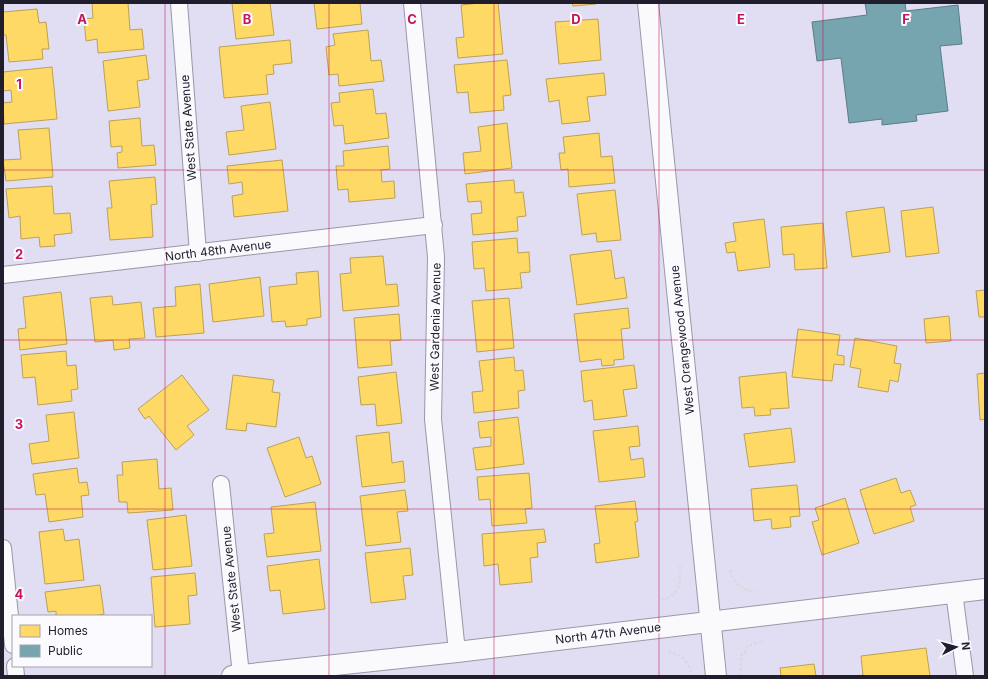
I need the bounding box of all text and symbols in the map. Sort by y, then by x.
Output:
text: A [77,11,87,27]
text: B [243,11,252,27]
text: C [407,11,417,27]
text: D [571,11,581,27]
text: E [737,11,745,27]
text: F [902,11,910,27]
street label: West State Avenue [177,74,199,182]
text: 1 [16,76,22,92]
street label: North 48th Avenue [164,236,272,264]
text: 2 [15,246,23,262]
street label: West Gardenia Avenue [426,263,444,391]
street label: West Orangewood Avenue [667,264,697,416]
text: 3 [15,416,23,432]
street label: West State Avenue [218,525,244,633]
text: 4 [15,586,24,602]
legend [12,615,152,667]
street label: North 47th Avenue [554,619,662,647]
text: Homes [48,623,88,638]
north arrow [936,627,976,667]
text: N [959,641,973,651]
text: Public [48,643,83,658]

